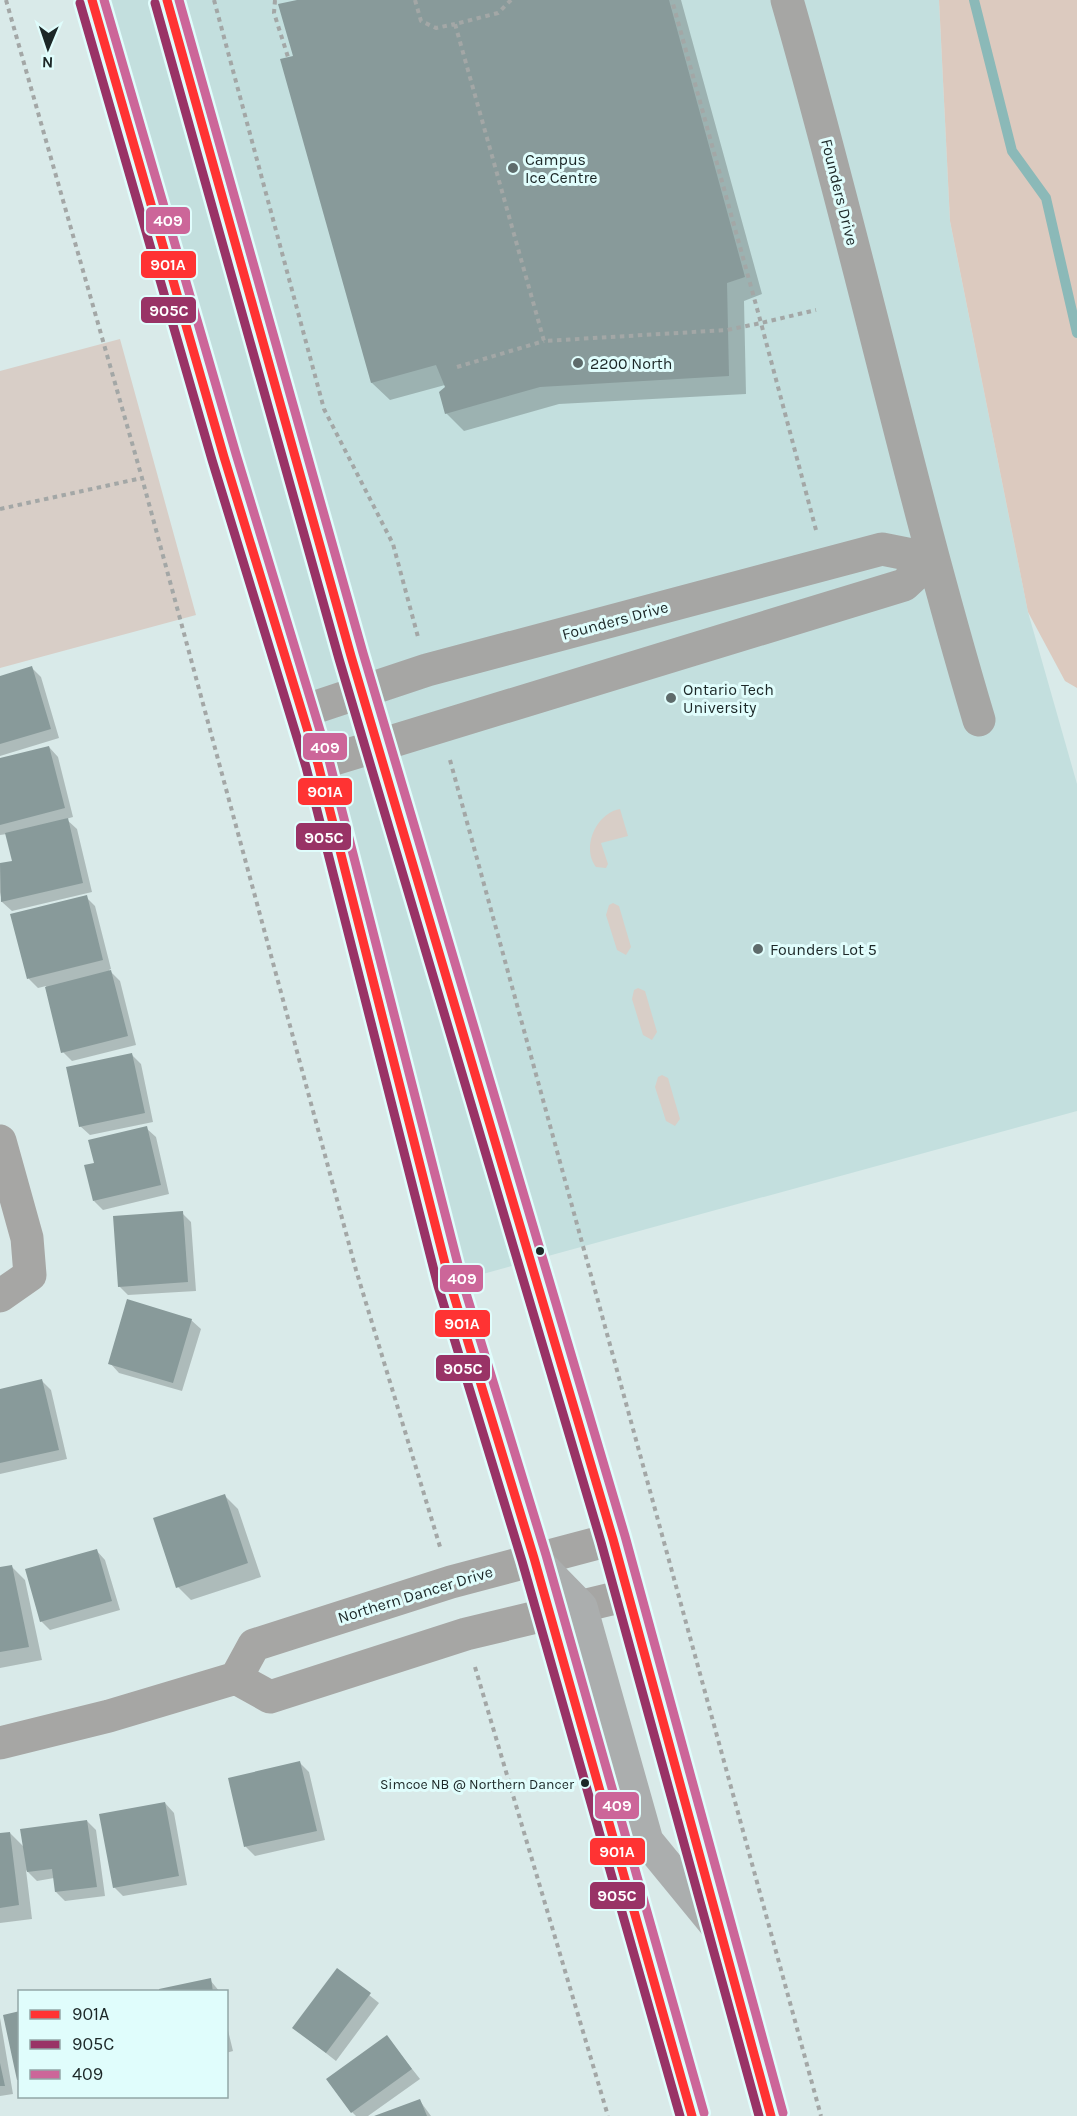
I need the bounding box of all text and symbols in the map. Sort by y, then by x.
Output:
north arrow [18,18,78,78]
text: N [41,53,54,72]
street label: Founders Drive [817,137,862,247]
place label: Campus Ice Centre [525,150,597,187]
marker: Campus Ice Centre [506,161,520,175]
line badge: 409 [145,206,191,235]
text: 409 [153,211,183,230]
line badge: 901A [140,250,197,279]
text: 901A [150,255,186,274]
line badge: 905C [140,296,197,324]
text: 905C [149,301,189,320]
place label: 2200 North [590,354,672,373]
marker: 2200 North [571,356,585,370]
street label: Founders Drive [560,597,670,644]
place label: Ontario Tech University [683,680,774,717]
marker: Ontario Tech University [664,691,678,705]
line badge: 409 [302,732,348,761]
text: 409 [310,738,340,757]
line badge: 901A [297,777,353,806]
text: 901A [307,782,343,801]
line badge: 905C [295,822,352,851]
text: 905C [304,828,344,847]
place label: Founders Lot 5 [770,940,877,959]
marker: Founders Lot 5 [751,942,765,956]
unlabelled marker [534,1245,546,1257]
line badge: 409 [439,1264,484,1293]
text: 409 [447,1269,477,1288]
line badge: 901A [434,1309,491,1338]
text: 901A [444,1314,480,1333]
line badge: 905C [435,1354,491,1382]
text: 905C [443,1359,483,1378]
street label: Northern Dancer Drive [335,1562,495,1627]
place label: Simcoe NB @ Northern Dancer [380,1776,575,1793]
marker: Simcoe NB @ Northern Dancer [579,1777,591,1789]
line badge: 409 [594,1791,640,1820]
text: 409 [602,1796,632,1815]
line badge: 901A [589,1837,646,1866]
text: 901A [599,1842,635,1861]
line badge: 905C [589,1881,646,1910]
text: 905C [597,1886,637,1905]
legend [18,1990,228,2098]
text: 901A [72,2003,109,2025]
text: 905C [72,2033,114,2055]
text: 409 [72,2063,103,2085]

